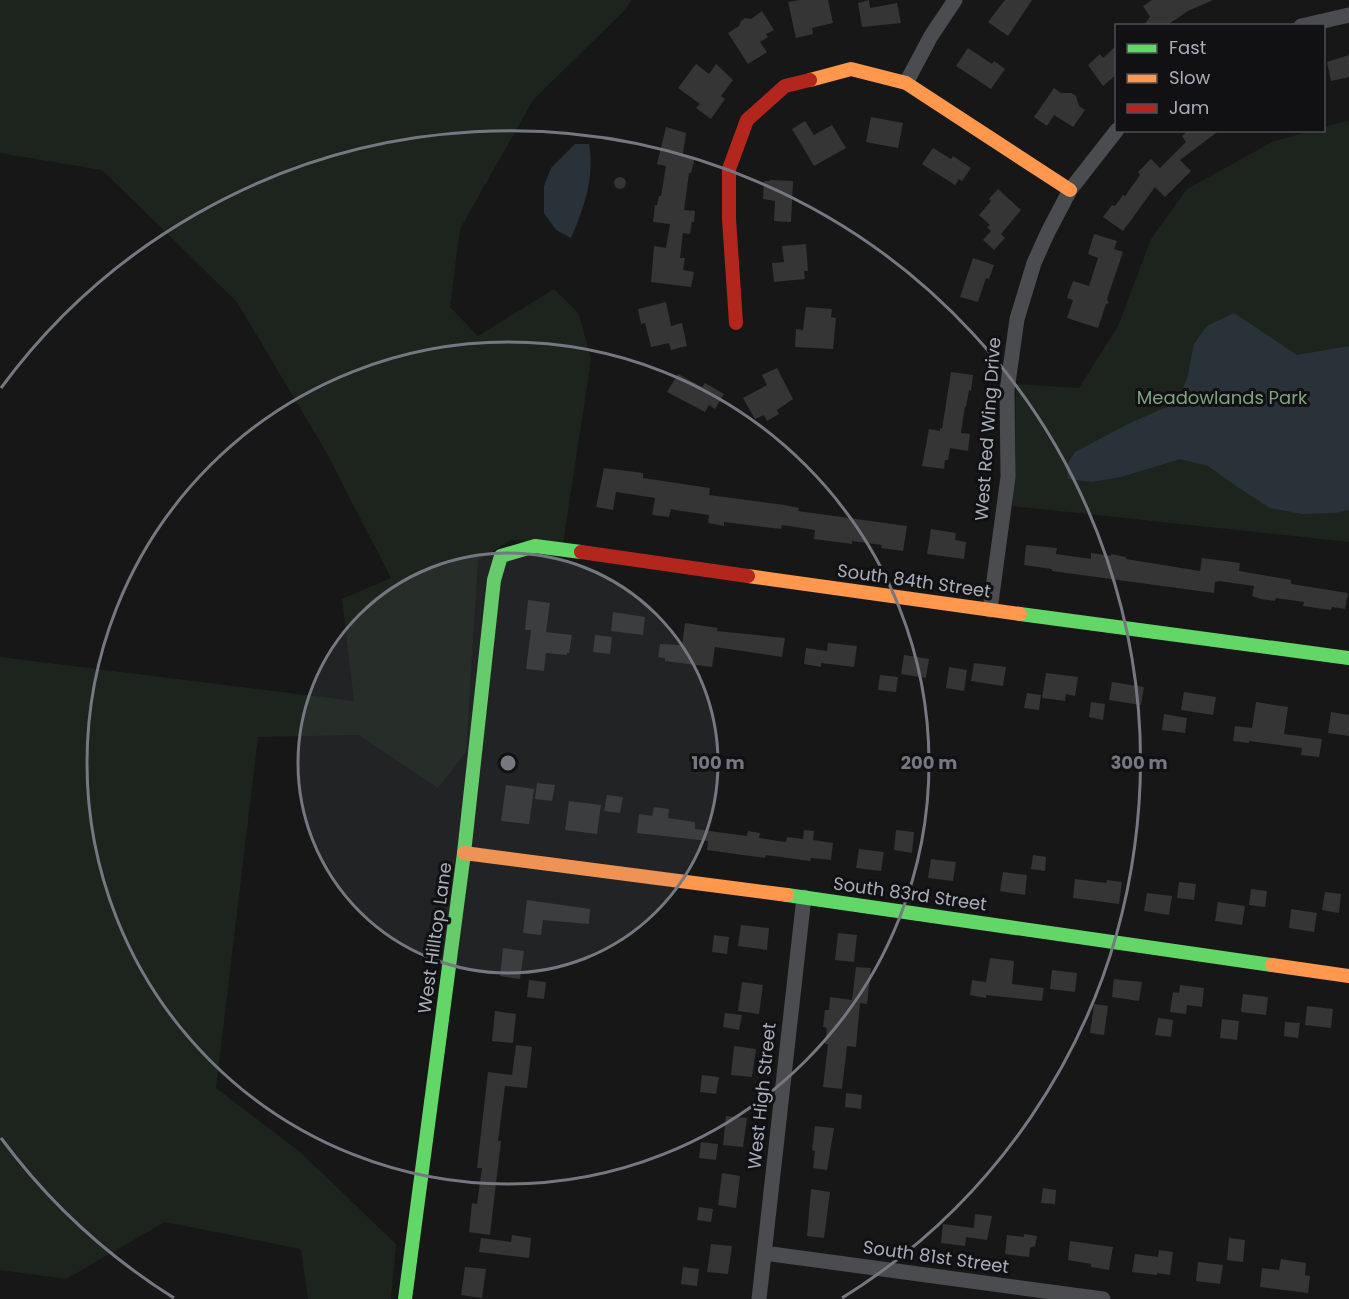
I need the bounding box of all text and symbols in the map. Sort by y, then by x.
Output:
legend [1115,24,1325,132]
text: Fast [1169,35,1206,60]
text: Slow [1169,65,1211,90]
text: Jam [1169,95,1209,120]
street label: West Red Wing Drive [969,336,1006,522]
park label: Meadowlands Park [1137,385,1308,410]
street label: South 84th Street [836,557,992,604]
text: 100 m [691,750,745,775]
text: 200 m [901,750,957,775]
text: 300 m [1110,750,1168,775]
centre of rings [498,753,518,773]
street label: West Hilltop Lane [411,860,458,1015]
street label: South 83rd Street [832,870,988,917]
street label: West High Street [741,1021,782,1171]
street label: South 81st Street [862,1234,1011,1279]

